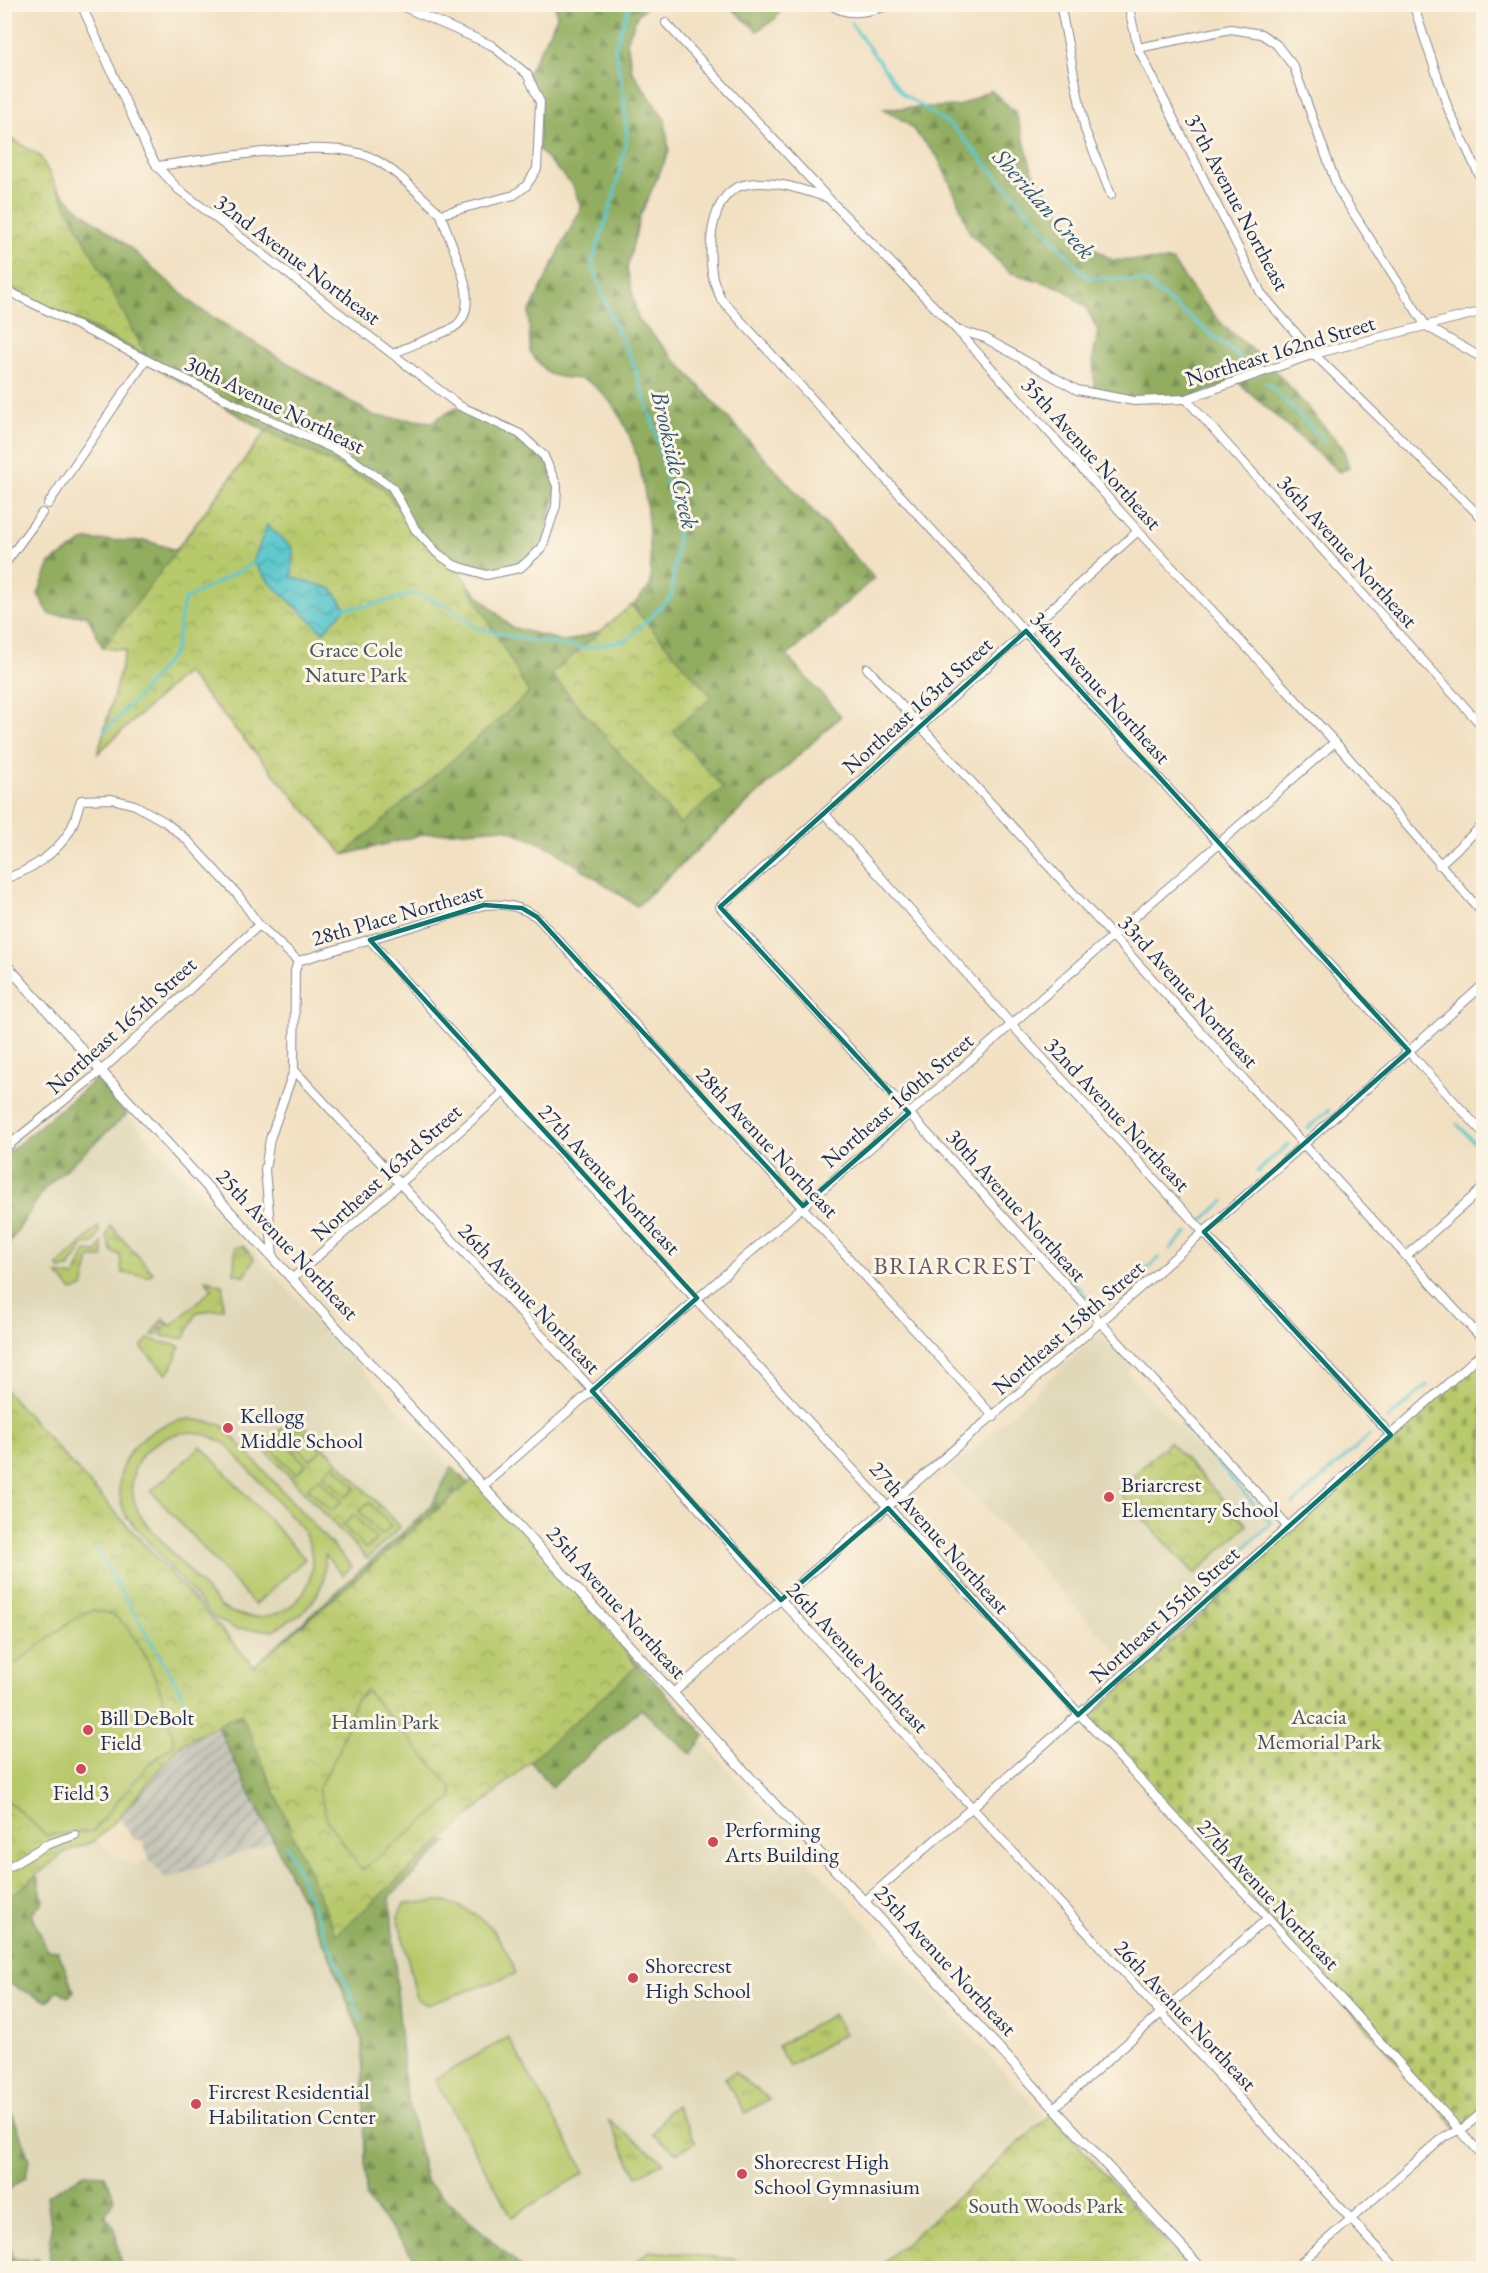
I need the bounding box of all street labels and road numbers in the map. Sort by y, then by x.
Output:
street label: 37th Avenue Northeast [1179,109,1297,296]
street label: 32nd Avenue Northeast [209,187,387,332]
street label: Northeast 162nd Street [1182,308,1379,393]
street label: 30th Avenue Northeast [180,348,370,461]
street label: 35th Avenue Northeast [1015,371,1168,536]
street label: 36th Avenue Northeast [1271,469,1424,634]
street label: 34th Avenue Northeast [1024,605,1177,770]
street label: Northeast 163rd Street [836,630,999,781]
street label: 28th Place Northeast [308,876,486,953]
street label: 33rd Avenue Northeast [1112,908,1265,1074]
street label: Northeast 165th Street [40,950,203,1100]
street label: Northeast 160th Street [815,1026,979,1174]
street label: 32nd Avenue Northeast [1038,1031,1197,1198]
street label: 28th Avenue Northeast [690,1061,845,1224]
street label: Northeast 163rd Street [305,1097,468,1248]
street label: 27th Avenue Northeast [532,1098,687,1261]
street label: 30th Avenue Northeast [940,1123,1093,1288]
street label: 25th Avenue Northeast [210,1163,365,1326]
street label: 26th Avenue Northeast [452,1217,607,1380]
street label: Northeast 158th Street [986,1253,1150,1401]
street label: 27th Avenue Northeast [863,1455,1016,1620]
street label: 25th Avenue Northeast [540,1520,693,1685]
street label: Northeast 155th Street [1083,1539,1246,1689]
street label: 26th Avenue Northeast [780,1576,935,1739]
street label: 27th Avenue Northeast [1191,1813,1346,1976]
street label: 25th Avenue Northeast [868,1879,1023,2042]
street label: 26th Avenue Northeast [1108,1934,1263,2097]

